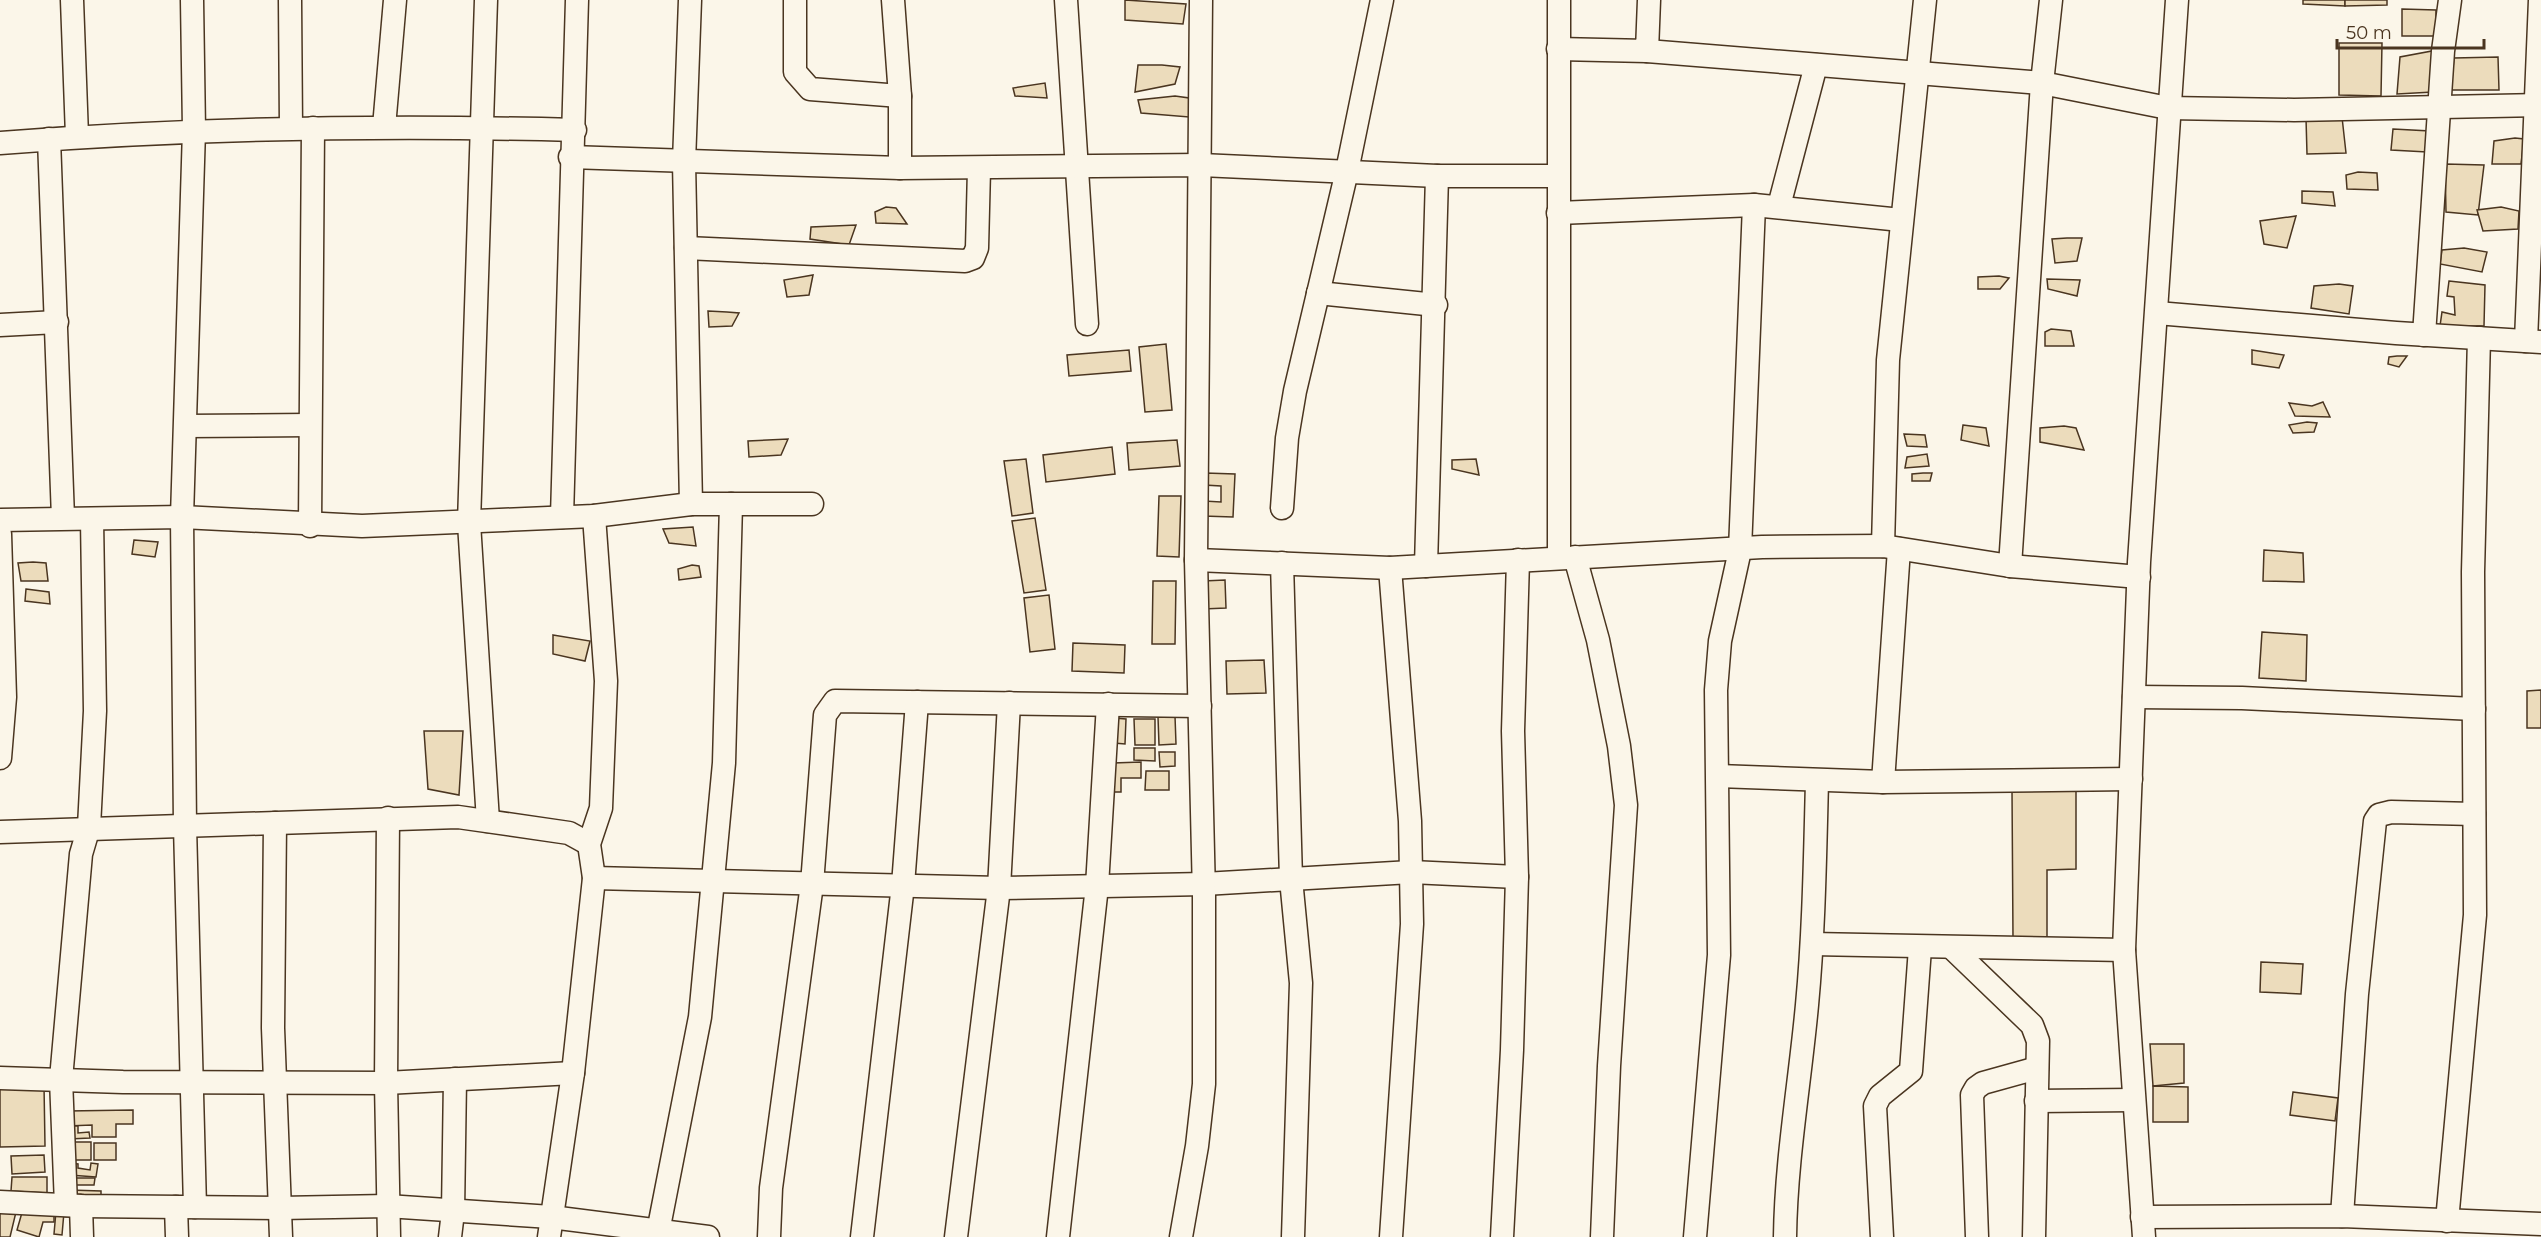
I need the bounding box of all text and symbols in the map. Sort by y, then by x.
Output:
scale bar [2337,12,2484,50]
text: 50 m [2346,22,2392,44]

